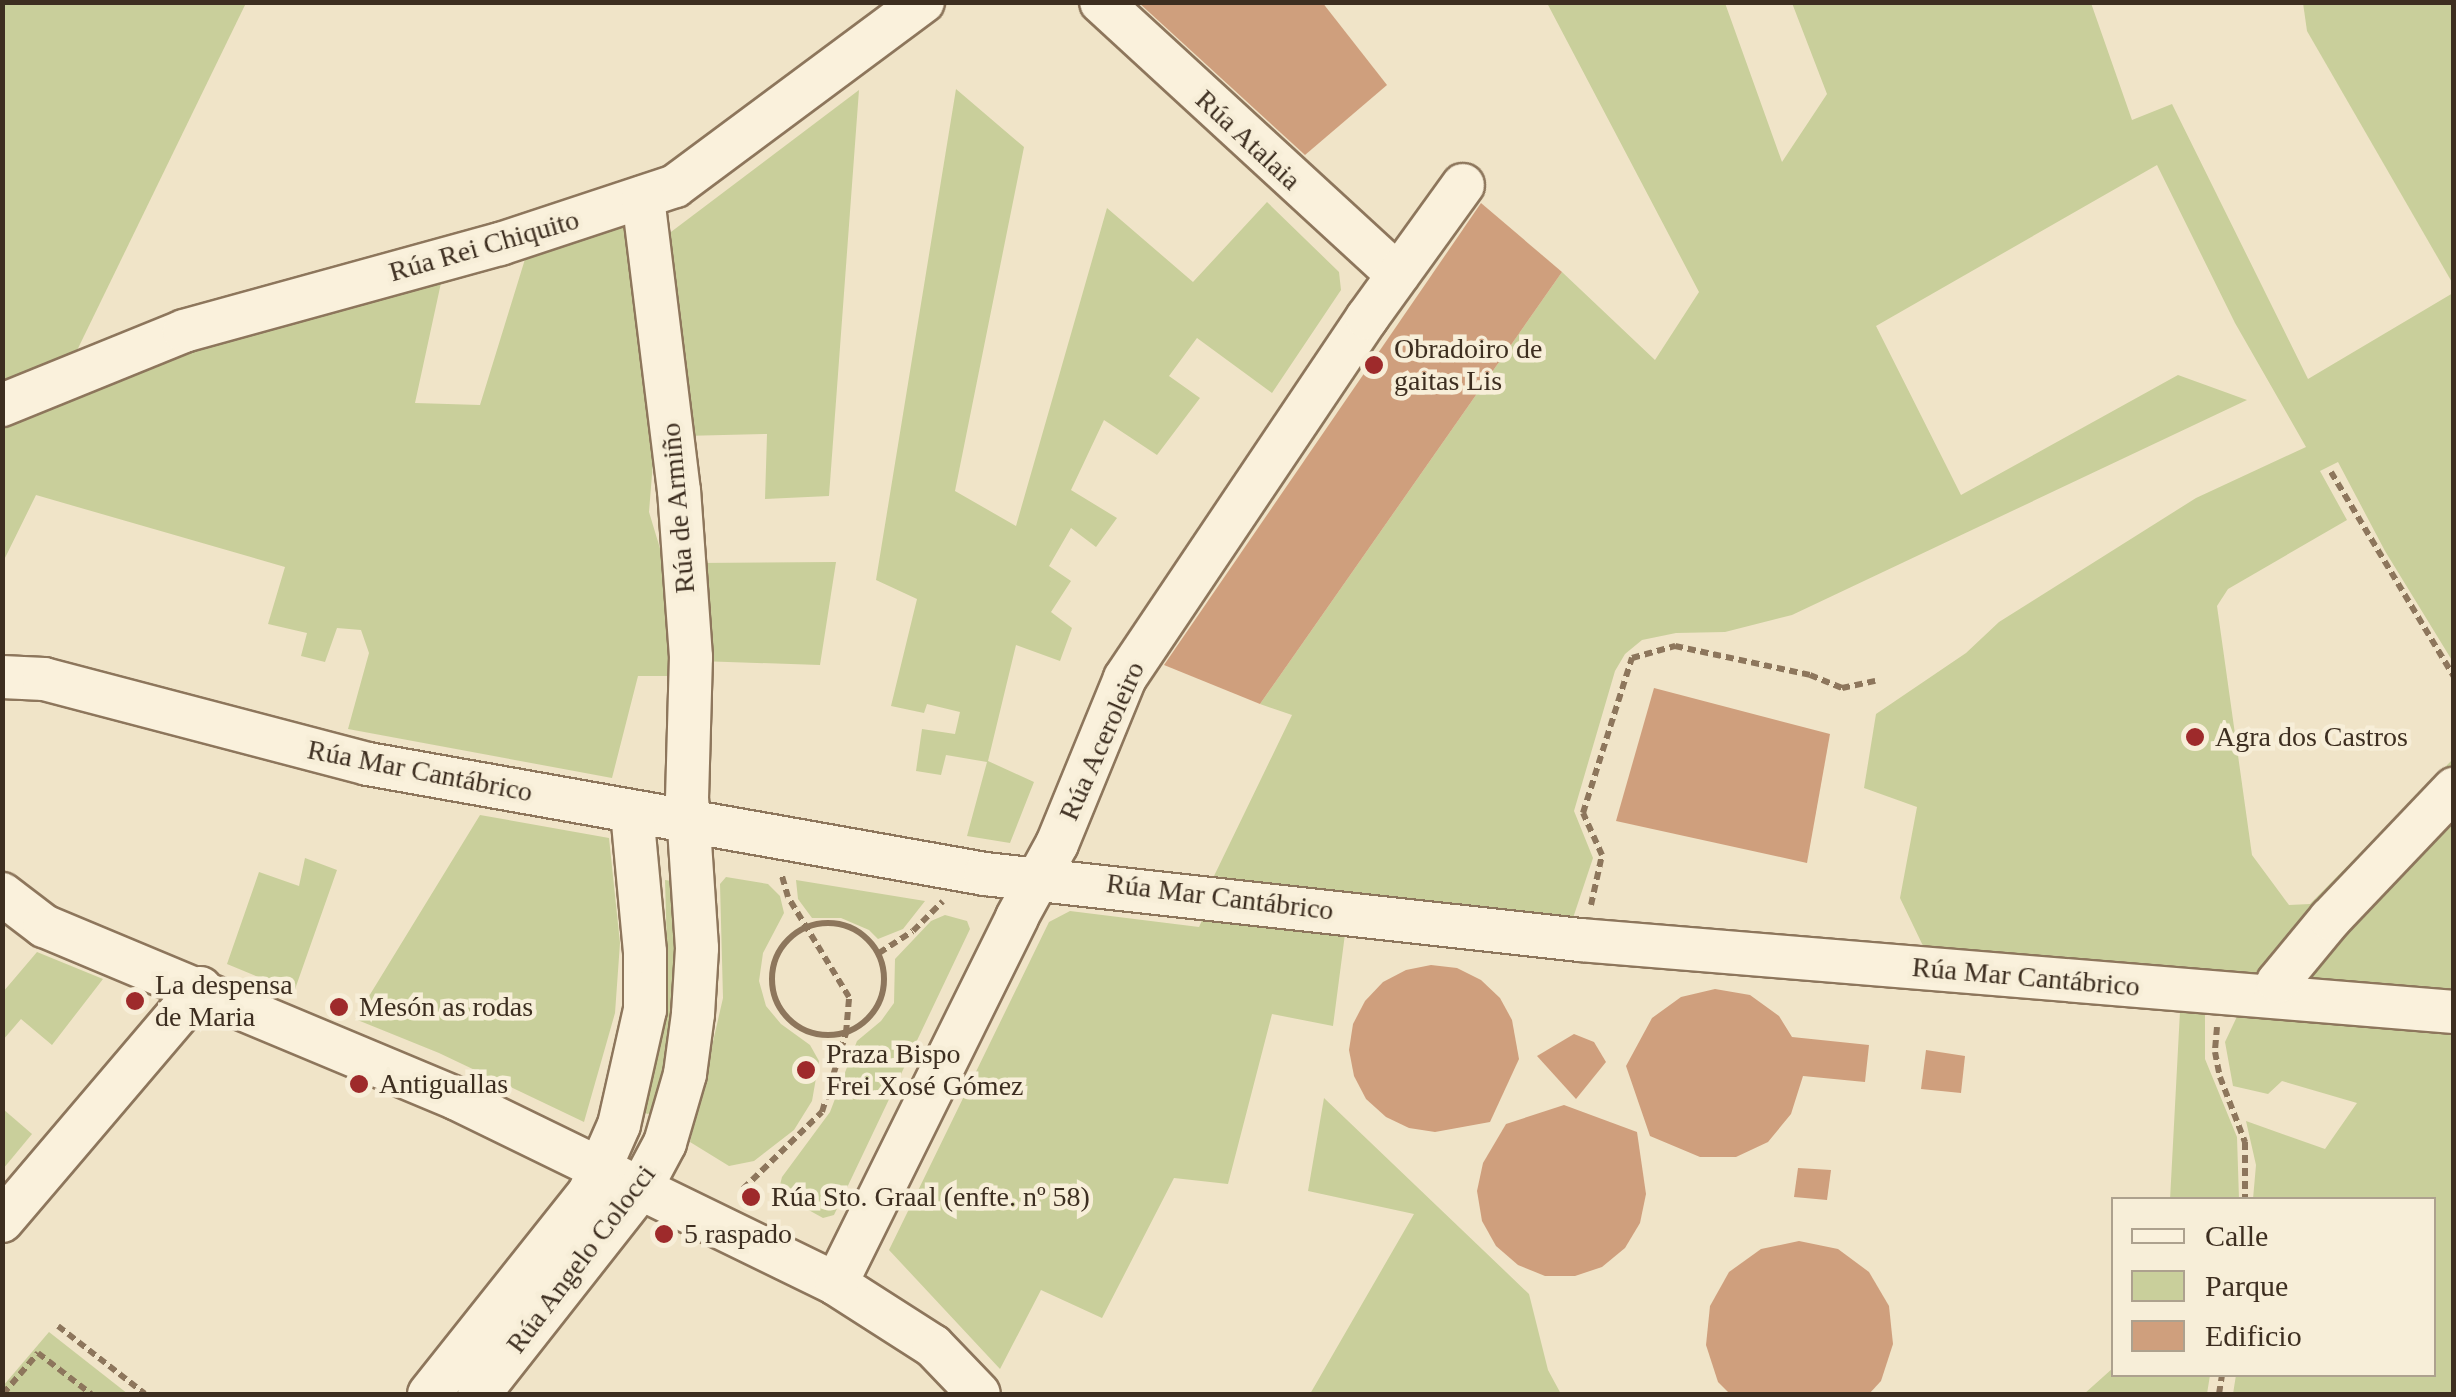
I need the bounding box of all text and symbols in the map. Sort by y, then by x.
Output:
street label: Rúa Atalaia [1188,82,1308,198]
street label: Rúa Rei Chiquito [385,203,583,289]
place label: Obradoiro de gaitas Lis [1394,332,1543,398]
marker: Obradoiro de gaitas Lis [1363,354,1385,376]
street label: Rúa de Armiño [654,421,702,595]
street label: Rúa Aceroleiro [1052,656,1152,826]
place label: Agra dos Castros [2215,720,2408,754]
marker: Agra dos Castros [2184,726,2206,748]
street label: Rúa Mar Cantábrico [305,733,535,809]
street label: Rúa Mar Cantábrico [1105,866,1335,928]
street label: Rúa Mar Cantábrico [1911,950,2141,1004]
place label: La despensa de Maria [155,968,293,1034]
marker: La despensa de Maria [124,990,146,1012]
place label: Mesón as rodas [359,990,533,1024]
marker: Mesón as rodas [328,996,350,1018]
place label: Praza Bispo Frei Xosé Gómez [826,1037,1024,1103]
marker: Praza Bispo Frei Xosé Gómez [795,1059,817,1081]
place label: Antiguallas [379,1067,508,1101]
marker: Antiguallas [348,1073,370,1095]
street label: Rúa Angelo Colocci [499,1158,663,1360]
place label: Rúa Sto. Graal (enfte. nº 58) [771,1180,1090,1214]
marker: Rúa Sto. Graal (enfte. nº 58) [740,1186,762,1208]
legend [2111,1197,2436,1377]
place label: 5 raspado [684,1217,792,1251]
text: Calle [2205,1219,2268,1252]
marker: 5 raspado [653,1223,675,1245]
text: Parque [2205,1269,2288,1302]
text: Edificio [2205,1319,2302,1352]

